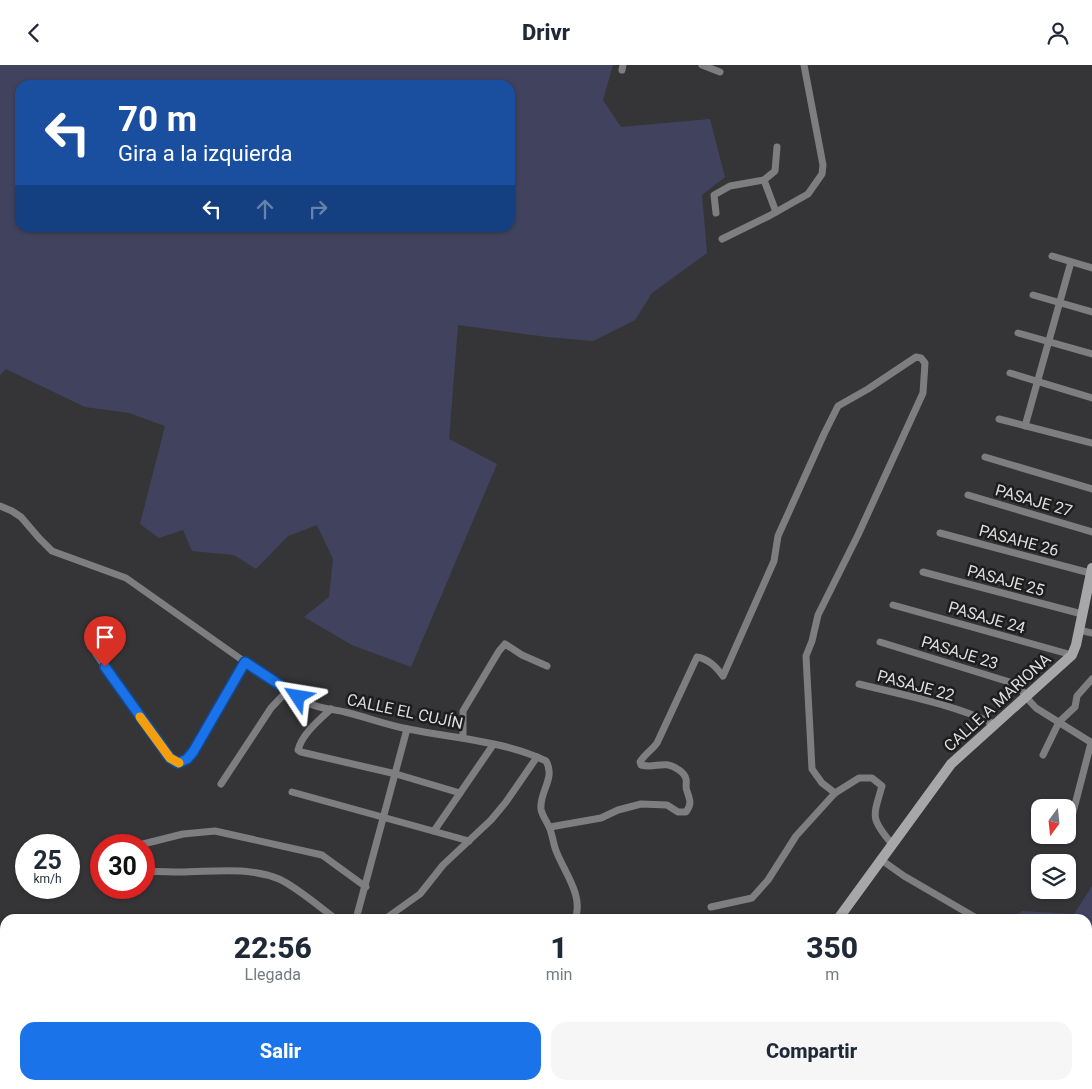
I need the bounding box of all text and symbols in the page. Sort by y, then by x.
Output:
icon: back [20,19,48,47]
icon: person [1044,19,1072,47]
text: Drivr [522,20,570,45]
text: 70 m [118,99,197,140]
icon: left [35,100,100,165]
text: Gira a la izquierda [118,141,292,166]
icon: left [198,195,226,223]
icon: ahead [251,195,279,223]
icon: right [304,195,332,223]
street label: PASAJE 27 [993,480,1075,521]
street label: PASAHE 26 [977,521,1061,560]
street label: PASAJE 25 [965,561,1047,600]
street label: PASAJE 24 [946,597,1028,638]
pin [84,616,126,667]
icon: arrive [91,623,119,651]
street label: PASAJE 23 [919,632,1001,673]
street label: CALLE A MARIONA [940,649,1055,755]
street label: PASAJE 22 [875,666,957,705]
position arrow [271,670,323,722]
street label: CALLE EL CUJÍN [345,690,465,733]
north arrow [1031,799,1076,844]
map controls [1031,799,1076,899]
speed limit sign: 30 [90,834,155,899]
text: 25 [33,846,62,875]
button: layers [1031,854,1076,899]
text: km/h [33,872,62,886]
text: 22:56 [234,930,312,965]
text: 1 [550,930,568,965]
text: 350 [806,930,858,965]
text: Llegada [245,965,301,984]
text: min [546,965,572,984]
text: m [825,965,839,984]
button: Salir [20,1022,541,1080]
button: Compartir [551,1022,1072,1080]

